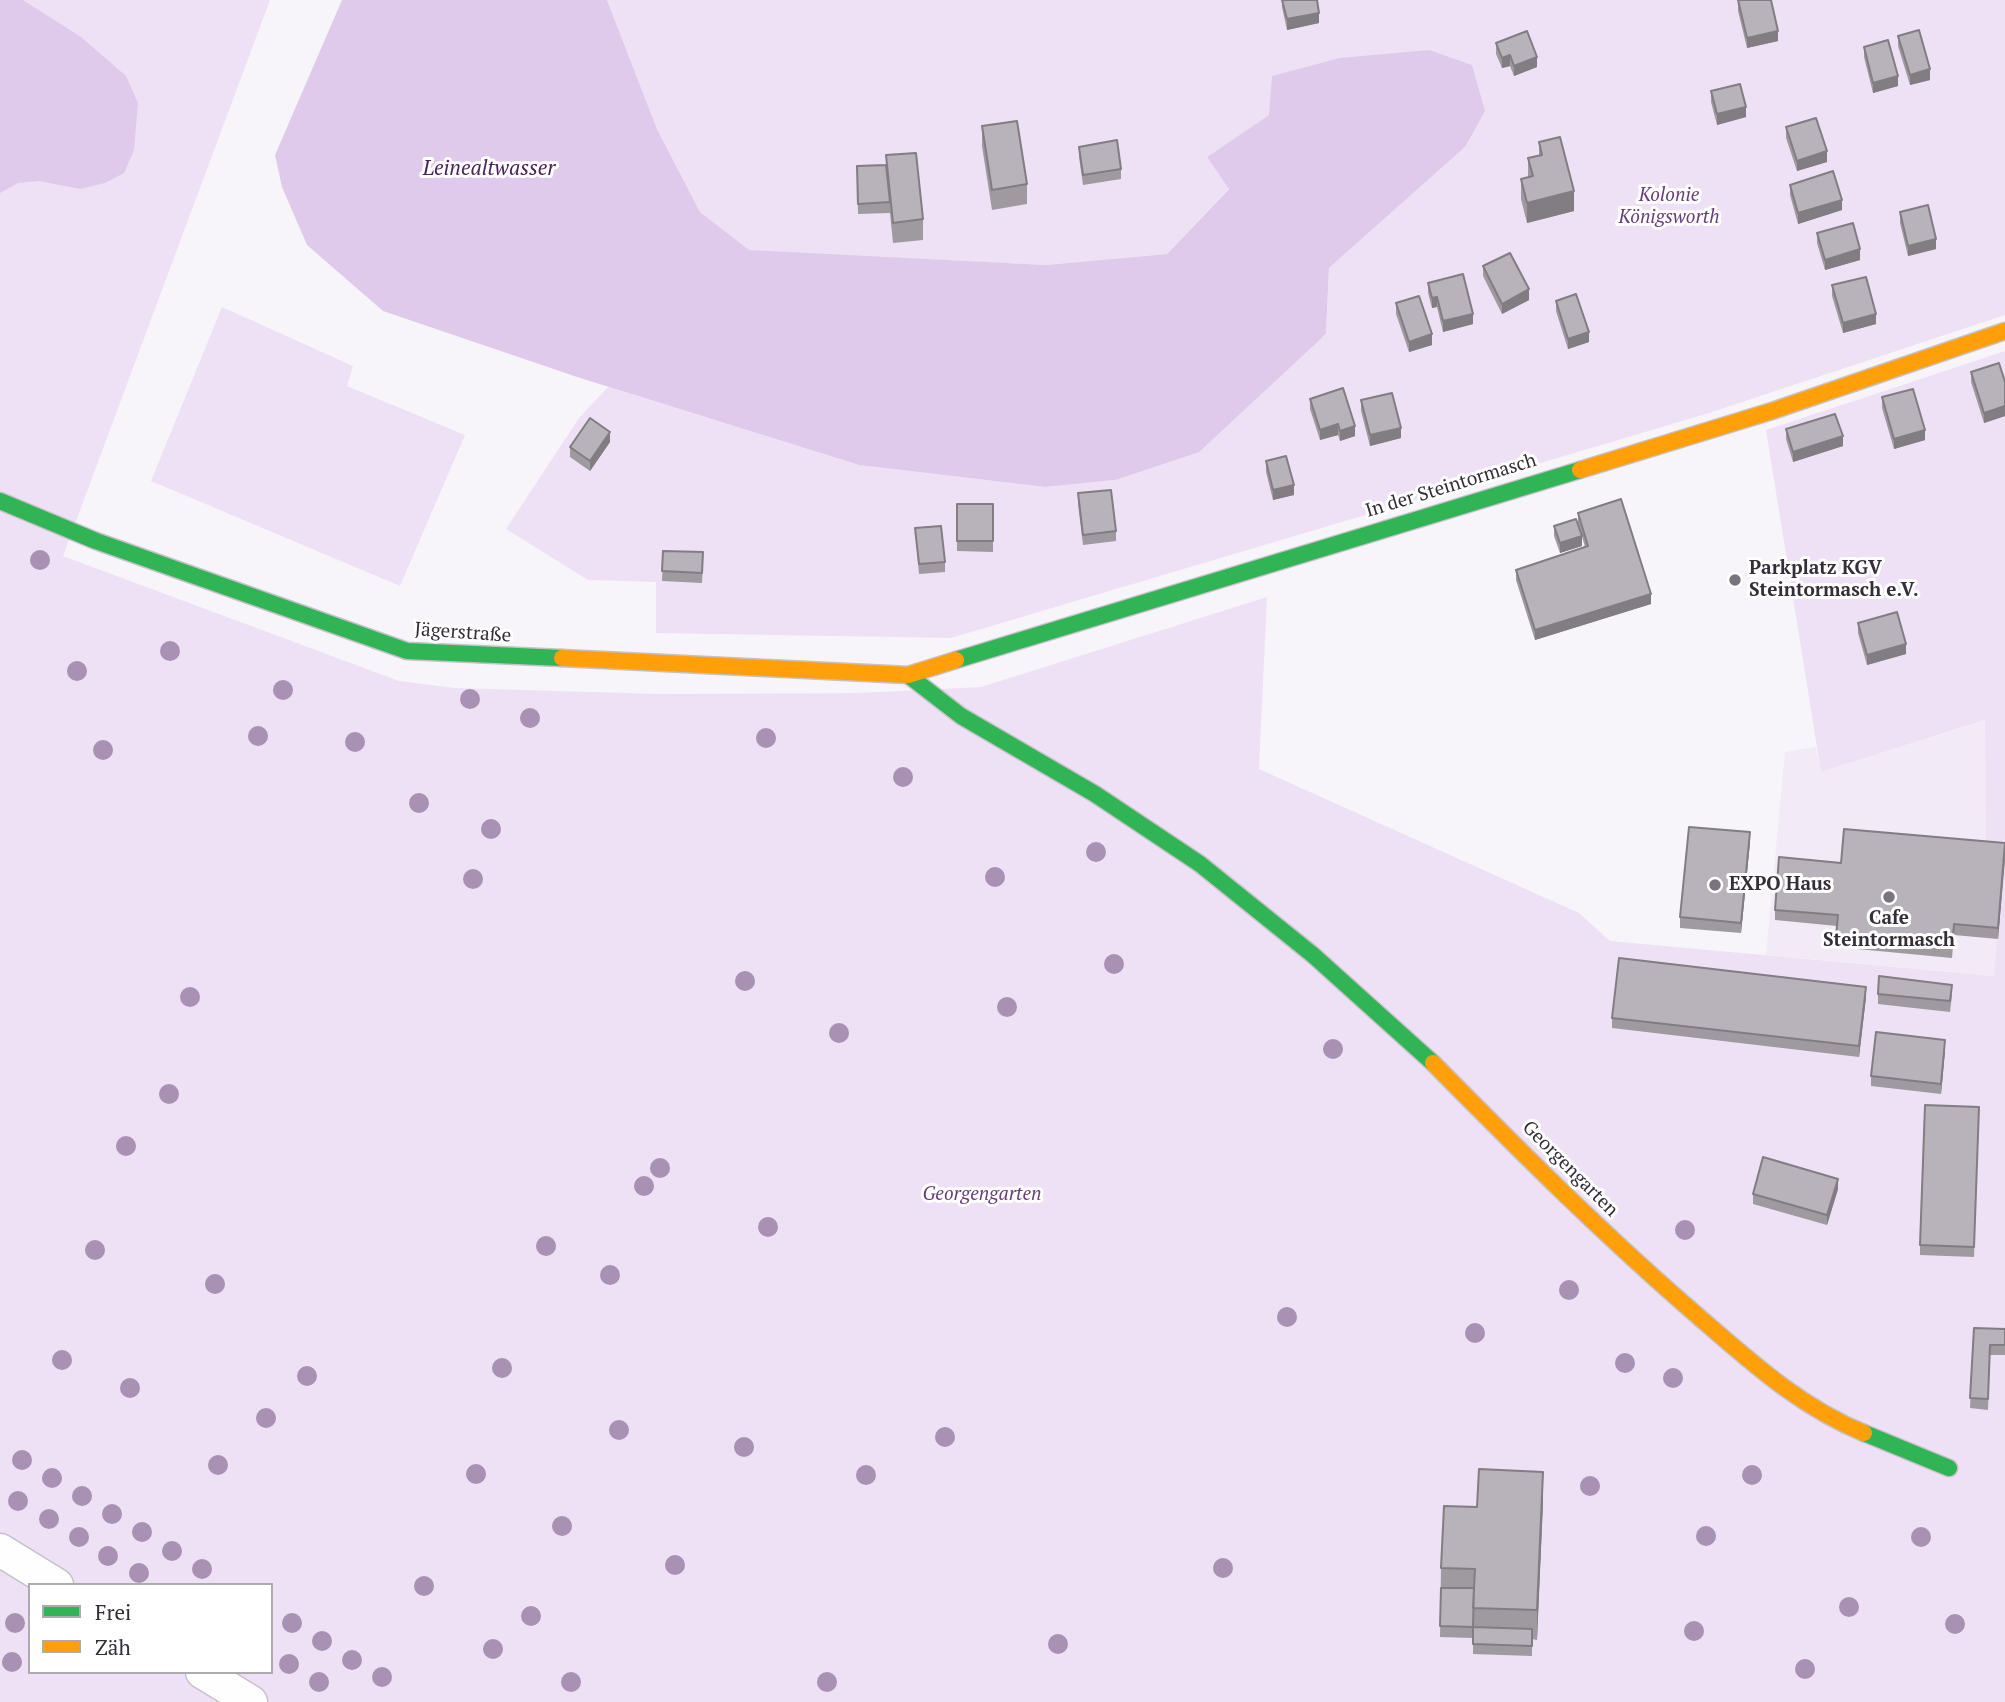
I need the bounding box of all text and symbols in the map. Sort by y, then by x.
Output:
water label: Leinealtwasser [423,156,555,182]
park label: Kolonie Königsworth [1618,185,1720,229]
street label: In der Steintormasch [1363,449,1539,523]
place label: Parkplatz KGV Steintormasch e.V. [1749,558,1919,602]
marker: Parkplatz KGV Steintormasch e.V. [1727,572,1743,588]
street label: Jägerstraße [414,618,512,648]
place label: EXPO Haus [1729,874,1831,896]
marker: EXPO Haus [1707,877,1723,893]
marker: Cafe Steintormasch [1881,889,1897,905]
place label: Cafe Steintormasch [1823,908,1955,952]
street label: Georgengarten [1517,1116,1623,1222]
park label: Georgengarten [922,1184,1042,1206]
legend [28,1583,273,1674]
text: Frei [95,1598,131,1626]
text: Zäh [95,1633,131,1661]

